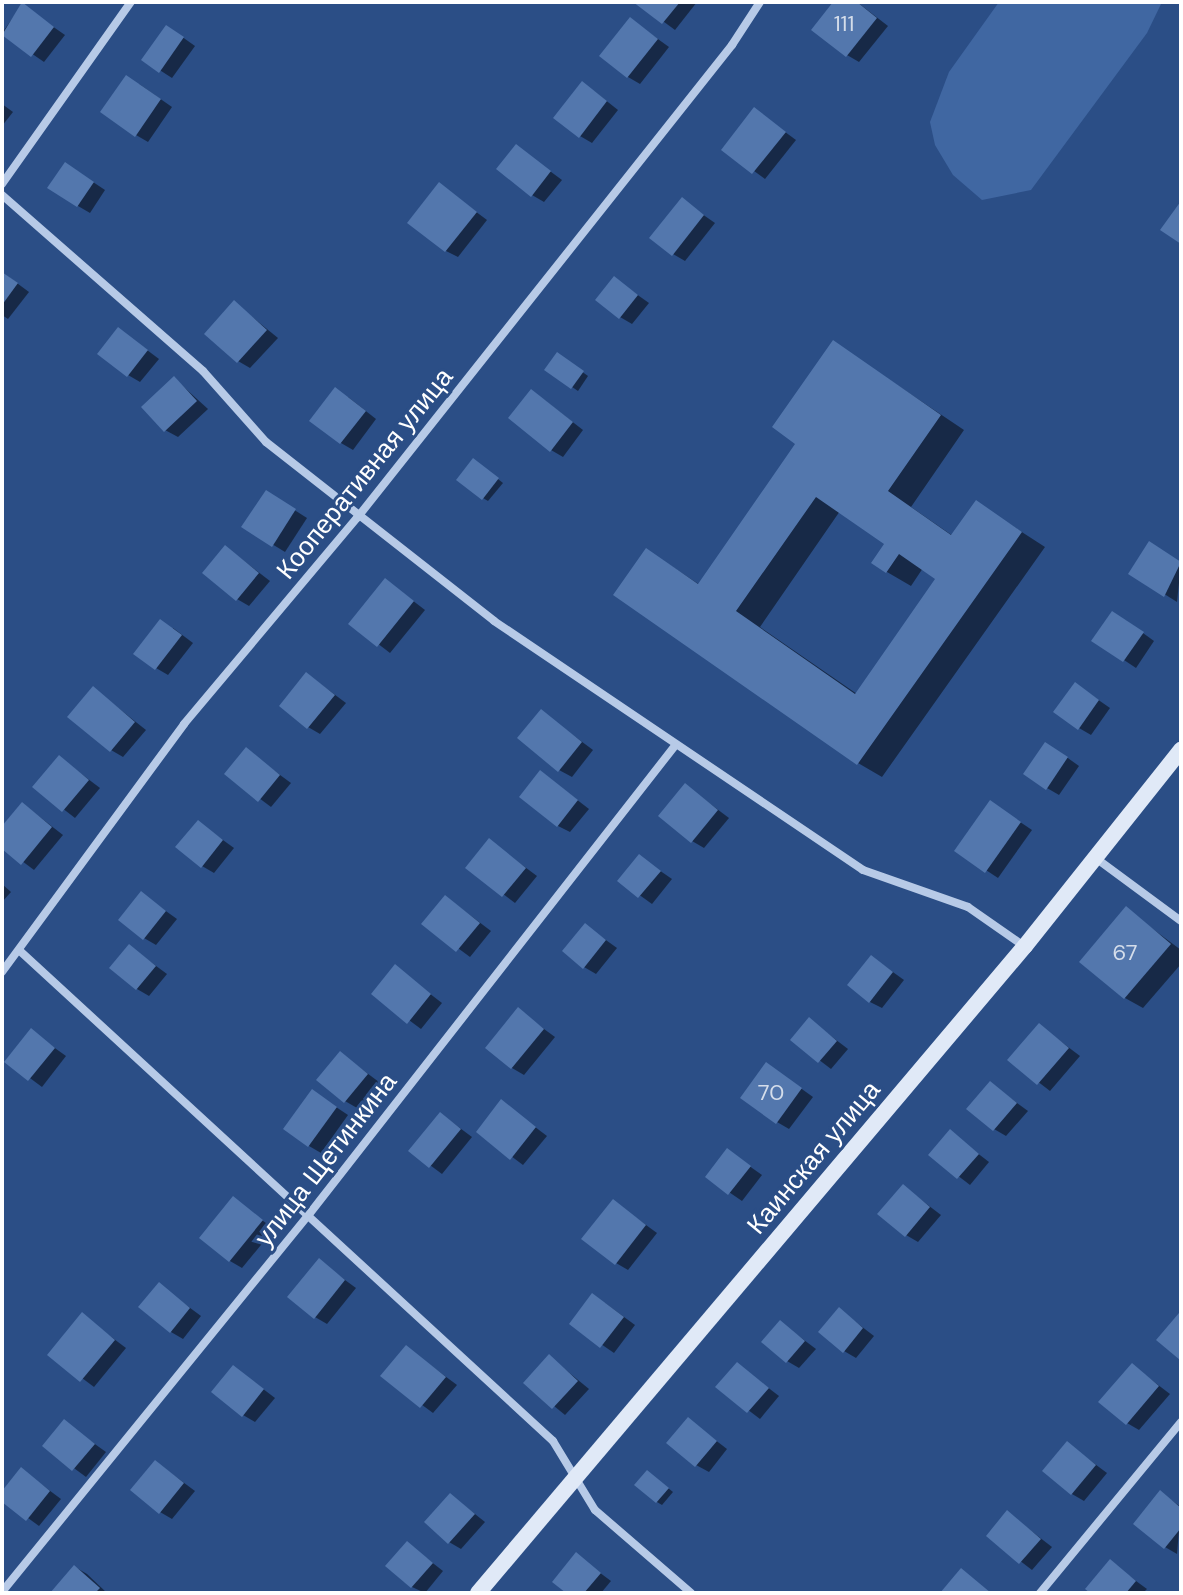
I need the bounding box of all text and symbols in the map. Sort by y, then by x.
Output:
house number: 111 [834,11,854,37]
street label: Кооперативная улица [270,362,460,586]
house number: 67 [1113,940,1137,966]
street label: улица Щетинкина [248,1067,404,1253]
street label: Каинская улица [741,1075,887,1241]
house number: 70 [758,1080,784,1106]

